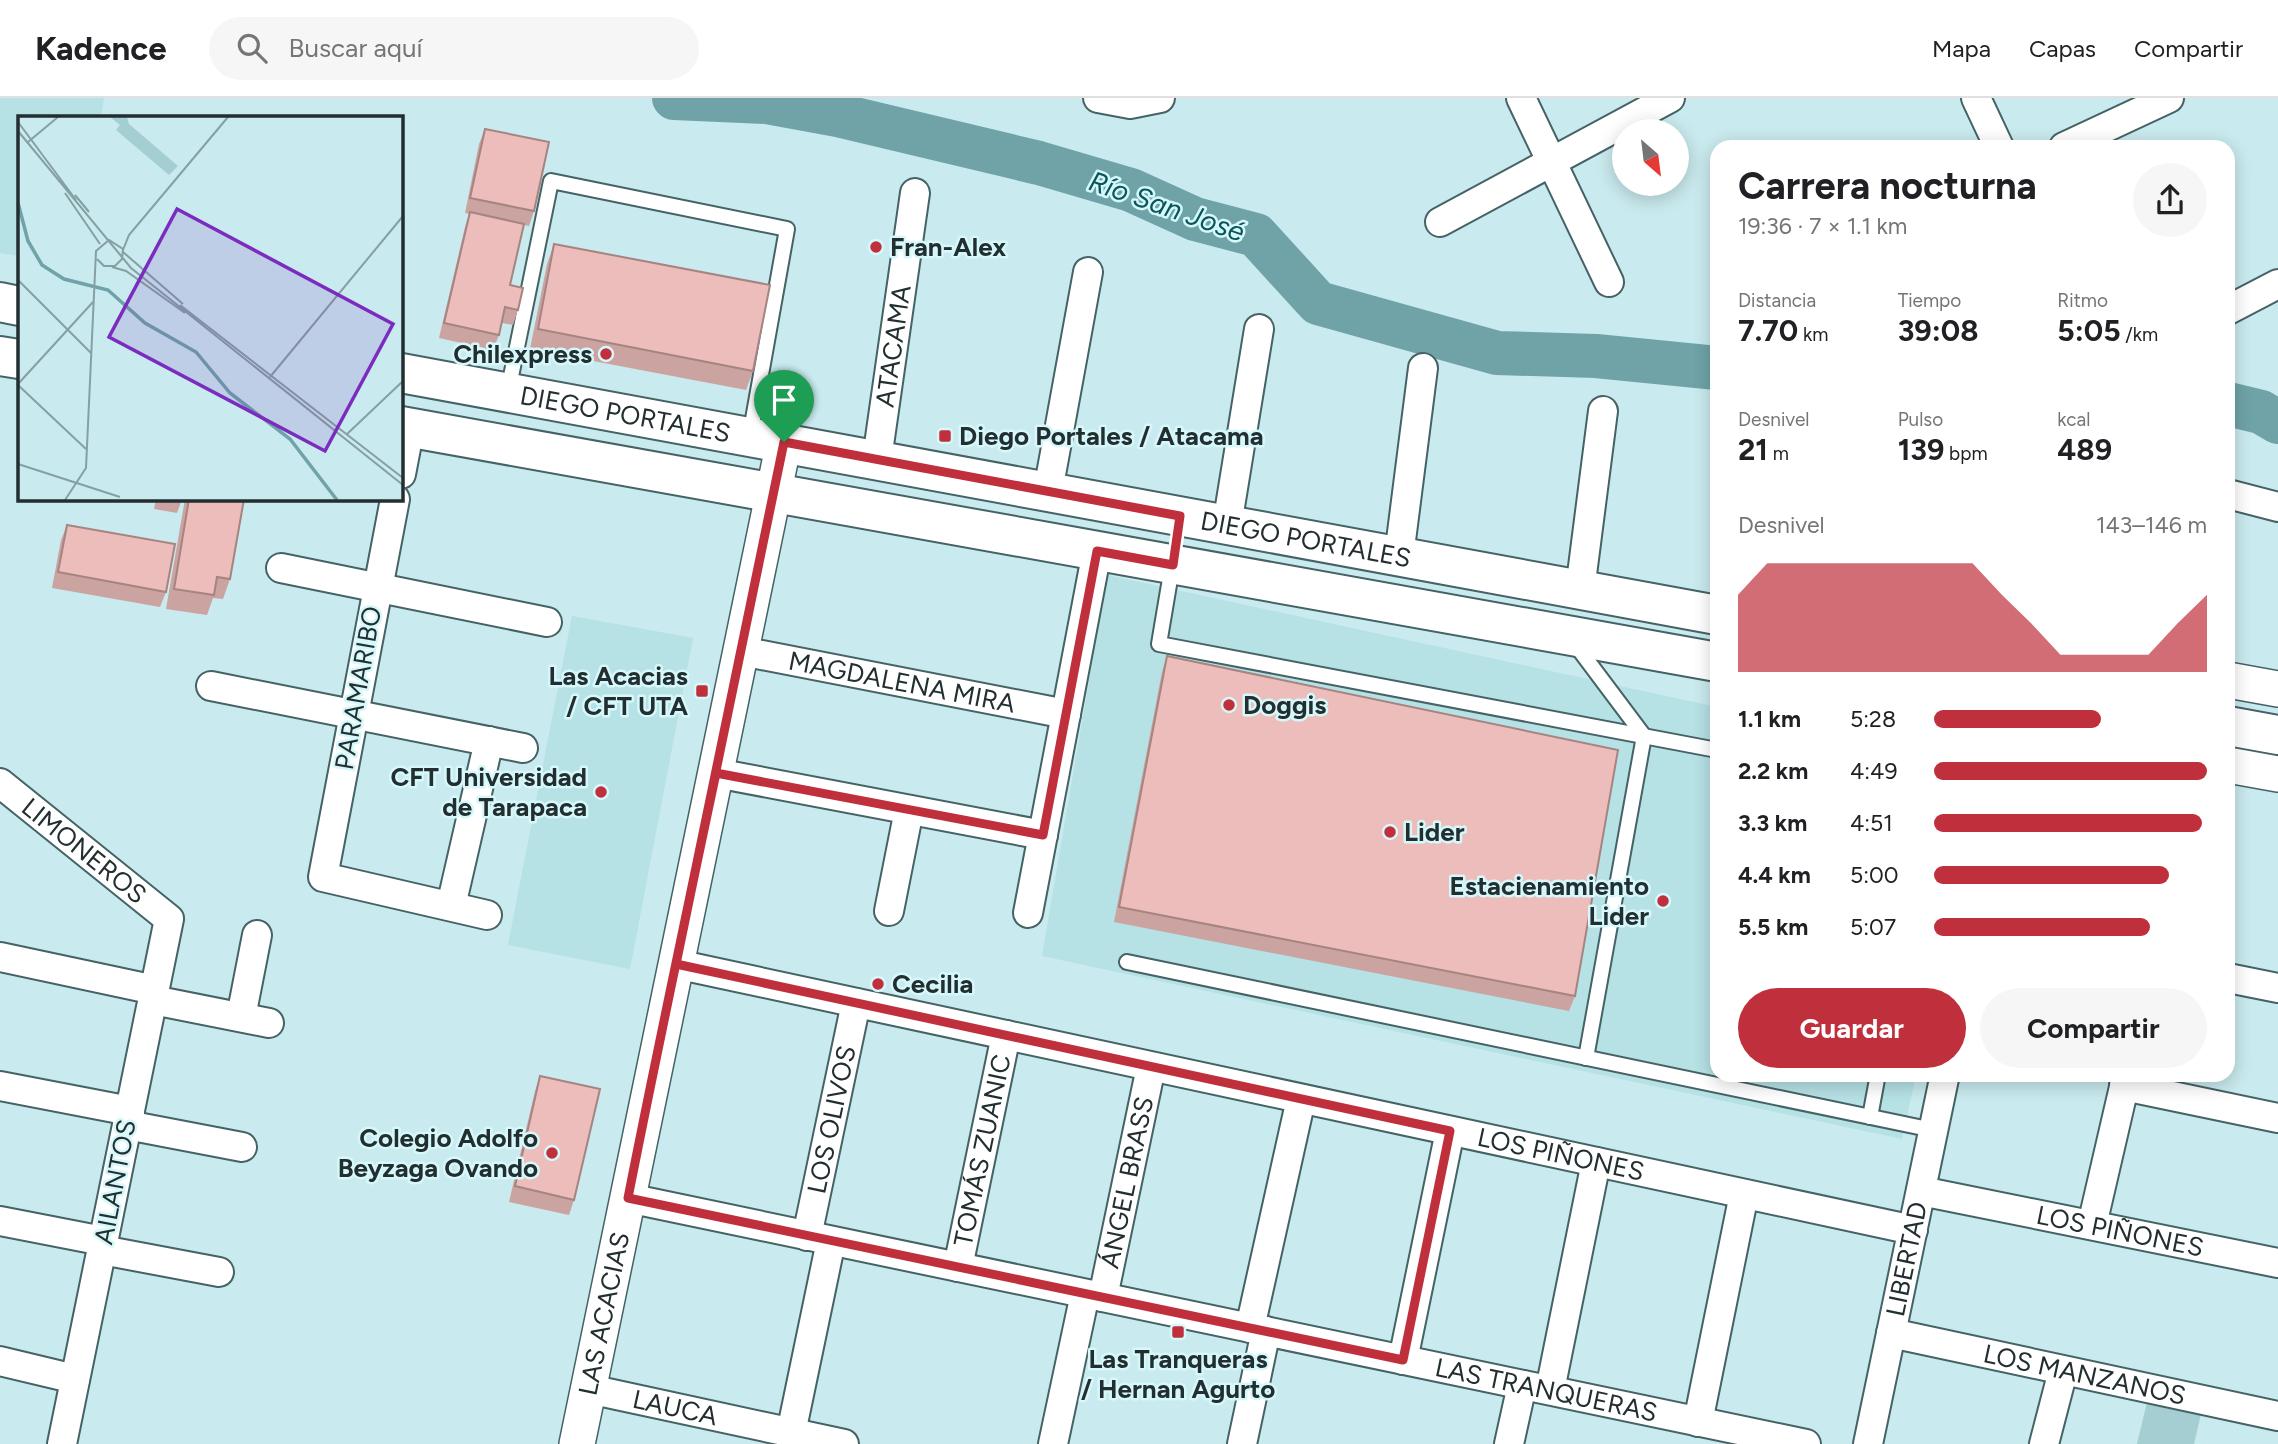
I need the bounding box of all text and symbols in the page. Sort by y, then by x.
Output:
search box [209,17,699,80]
text: Kadence [35,29,167,68]
icon: search [233,29,271,67]
text: Buscar aquí [289,32,422,64]
text: Mapa [1932,34,1991,63]
text: Capas [2029,34,2096,63]
text: Compartir [2134,34,2243,63]
inset map [18,116,402,500]
north arrow [1612,119,1689,196]
map controls [1612,119,1689,196]
water label: Río San José [1085,163,1249,249]
text: Carrera nocturna [1738,163,2037,209]
button: share [2133,163,2207,237]
text: 19:36 · 7 × 1.1 km [1738,212,1907,240]
place label: Fran-Alex [890,231,1006,263]
marker: Fran-Alex [868,239,884,255]
street label: ATACAMA [869,283,918,409]
text: Distancia [1738,289,1816,312]
text: Tiempo [1898,289,1961,312]
text: Ritmo [2057,289,2108,312]
text: 7.70 [1738,312,1798,349]
text: 39:08 [1898,312,1979,349]
text: 5:05 [2057,312,2121,349]
text: km [1798,323,1828,346]
text: /km [2121,323,2158,346]
place label: Chilexpress [453,338,592,370]
marker: Chilexpress [598,346,614,362]
pin [754,370,814,442]
street label: DIEGO PORTALES [517,379,733,449]
icon: arrive [765,381,803,419]
text: Desnivel [1738,408,1810,431]
text: Pulso [1898,408,1943,431]
text: kcal [2057,408,2091,431]
place label: Diego Portales / Atacama [959,420,1264,452]
marker: Diego Portales / Atacama [937,428,953,444]
text: 21 [1738,431,1768,468]
text: 139 [1898,431,1944,468]
text: 489 [2057,431,2112,468]
text: m [1768,442,1789,465]
text: bpm [1944,442,1988,465]
street label: DIEGO PORTALES [1198,504,1414,574]
text: Desnivel [1738,511,1825,539]
text: 143–146 m [2096,511,2207,539]
street label: PARAMARIBO [328,604,388,772]
street label: MAGDALENA MIRA [786,645,1018,720]
place label: Las Acacias / CFT UTA [549,660,688,722]
marker: Las Acacias / CFT UTA [694,683,710,699]
place label: Doggis [1243,689,1327,721]
marker: Doggis [1221,697,1237,713]
text: 1.1 km [1738,705,1801,733]
text: 5:28 [1850,705,1896,733]
text: 2.2 km [1738,757,1808,785]
text: 4:49 [1850,757,1897,785]
place label: CFT Universidad de Tarapaca [390,761,587,823]
marker: CFT Universidad de Tarapaca [593,784,609,800]
street label: LIMONEROS [15,791,153,910]
text: 3.3 km [1738,809,1807,837]
text: 4:51 [1850,809,1893,837]
place label: Lider [1404,816,1465,848]
marker: Lider [1382,824,1398,840]
text: 4.4 km [1738,861,1811,889]
text: 5:00 [1850,861,1899,889]
place label: Estacienamiento Lider [1449,870,1649,932]
marker: Estacienamiento Lider [1655,893,1671,909]
text: 5.5 km [1738,913,1808,941]
text: 5:07 [1850,913,1896,941]
place label: Cecilia [892,968,973,1000]
marker: Cecilia [870,976,886,992]
button: Guardar [1738,988,1966,1068]
button: Compartir [1980,988,2207,1068]
street label: LOS OLIVOS [800,1043,863,1196]
street label: TOMÁS ZUANIC [947,1052,1018,1249]
street label: ÁNGEL BRASS [1093,1094,1160,1271]
street label: AILANTOS [87,1117,143,1247]
street label: LOS PIÑONES [1475,1121,1647,1188]
place label: Colegio Adolfo Beyzaga Ovando [338,1122,538,1184]
marker: Colegio Adolfo Beyzaga Ovando [544,1145,560,1161]
street label: LIBERTAD [1879,1199,1934,1319]
street label: LOS PIÑONES [2034,1199,2206,1264]
street label: LAS ACACIAS [571,1229,636,1398]
marker: Las Tranqueras / Hernan Agurto [1170,1324,1186,1340]
street label: LOS MANZANOS [1981,1337,2189,1412]
place label: Las Tranqueras / Hernan Agurto [1081,1343,1275,1405]
street label: LAS TRANQUERAS [1432,1351,1660,1429]
street label: LAUCA [630,1383,721,1432]

